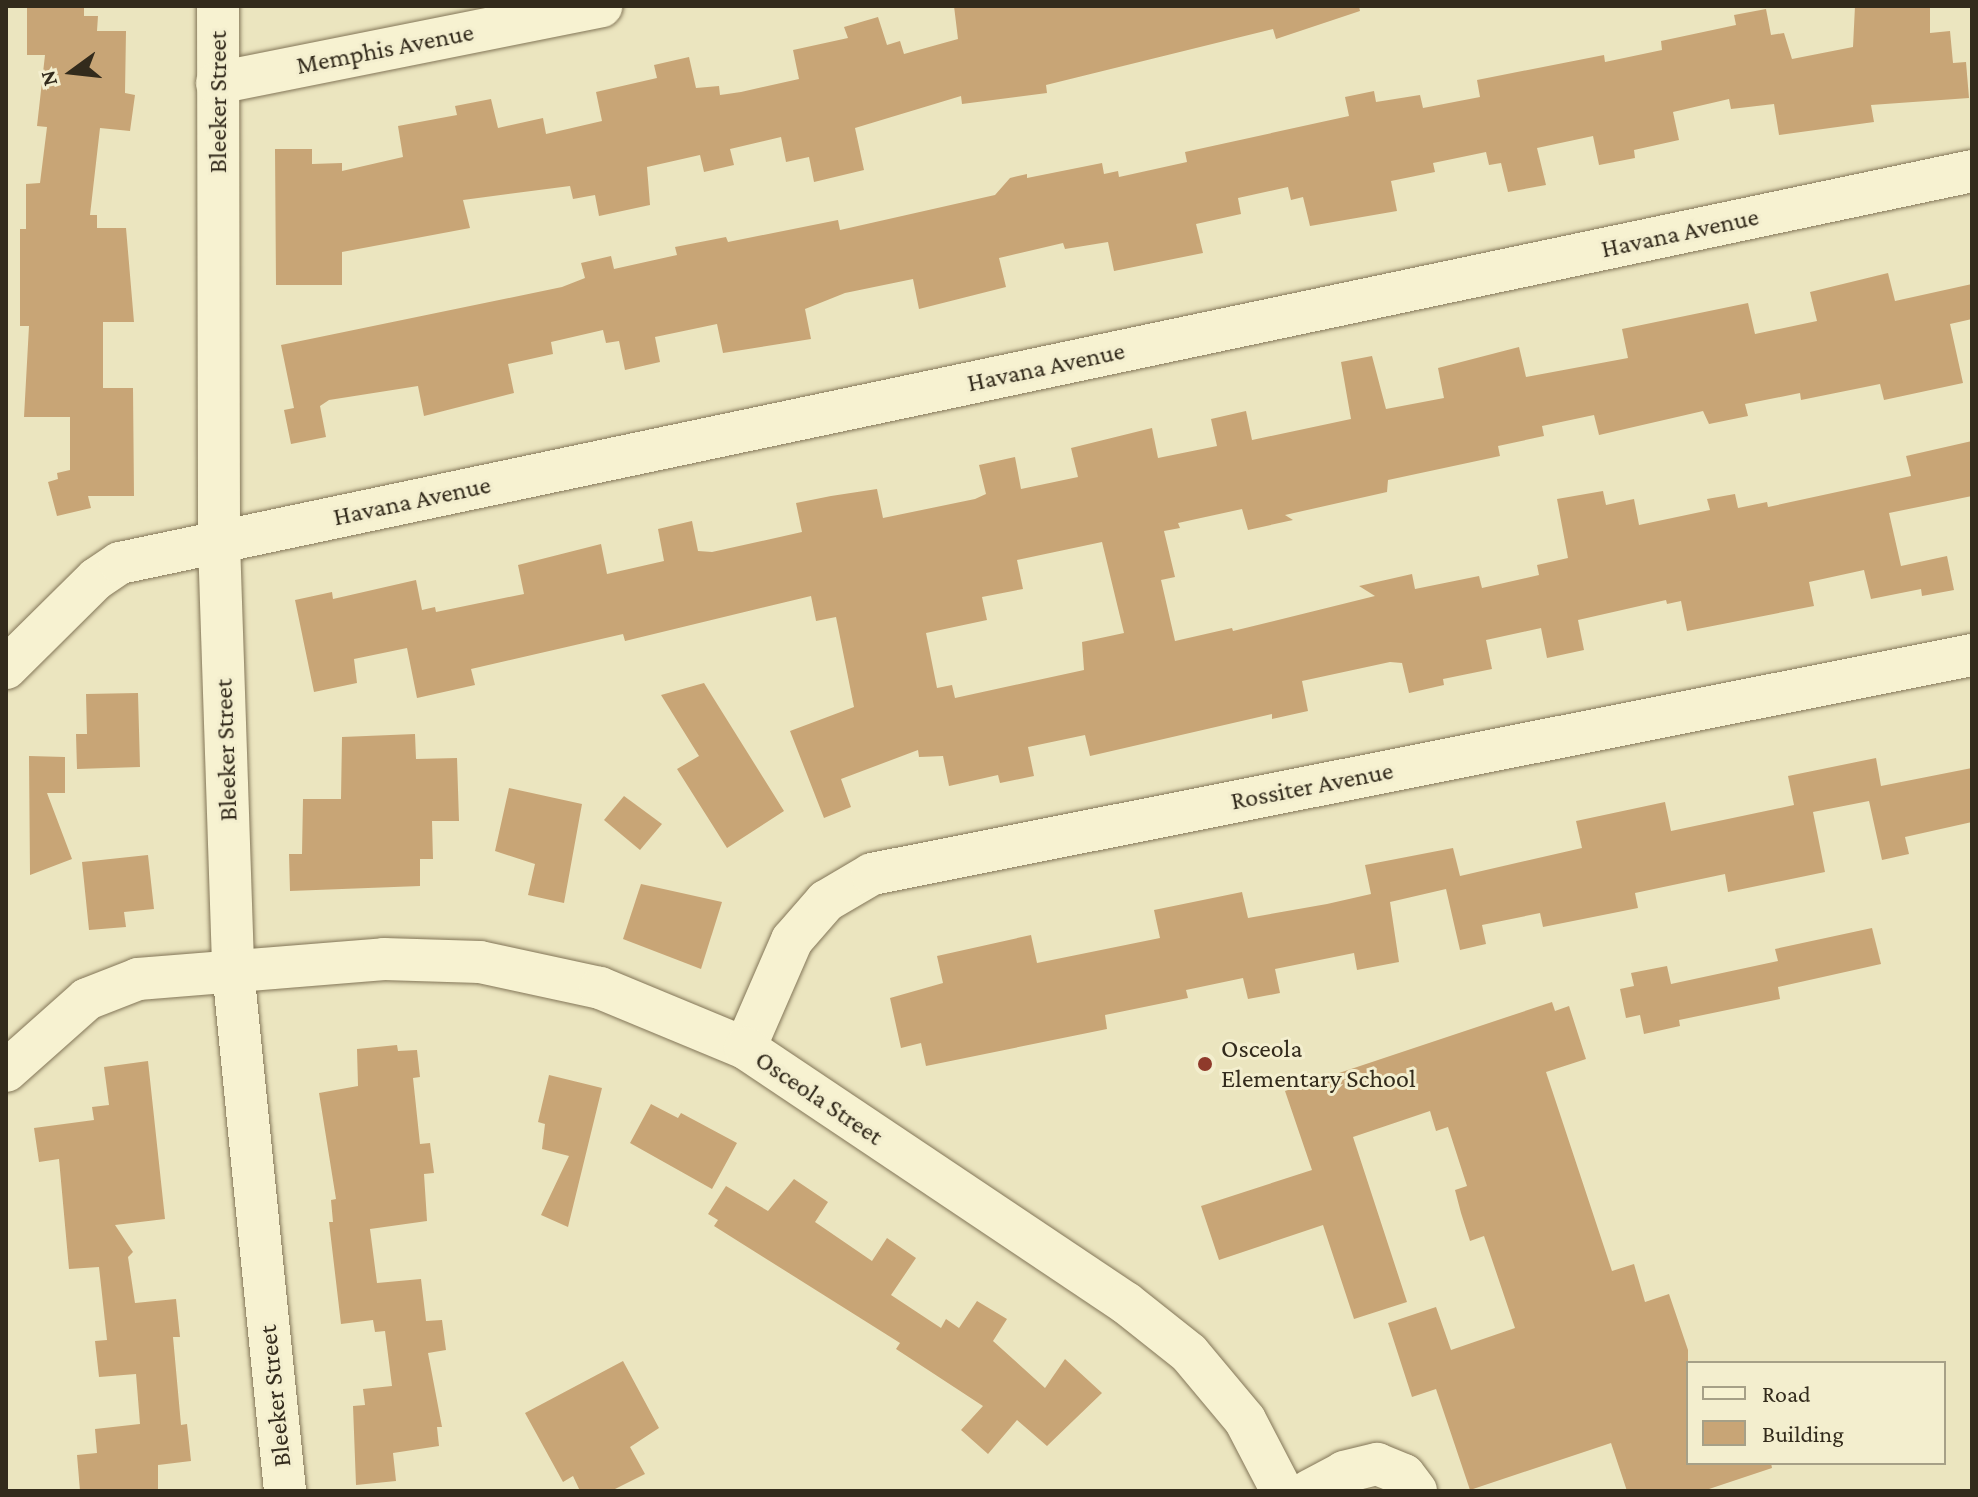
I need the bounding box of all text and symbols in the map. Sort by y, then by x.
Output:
street label: Memphis Avenue [294,17,476,81]
street label: Bleeker Street [202,31,234,173]
north arrow [32,32,112,112]
text: N [34,68,62,89]
street label: Havana Avenue [1598,201,1762,265]
street label: Havana Avenue [964,335,1128,399]
street label: Havana Avenue [330,469,494,533]
street label: Bleeker Street [208,678,244,822]
street label: Rossiter Avenue [1228,755,1396,817]
place label: Osceola Elementary School [1221,1033,1416,1094]
street label: Osceola Street [749,1044,889,1152]
marker: Osceola Elementary School [1196,1055,1214,1073]
street label: Bleeker Street [252,1323,298,1469]
legend [1686,1361,1946,1465]
text: Road [1762,1380,1811,1407]
text: Building [1762,1420,1844,1447]

